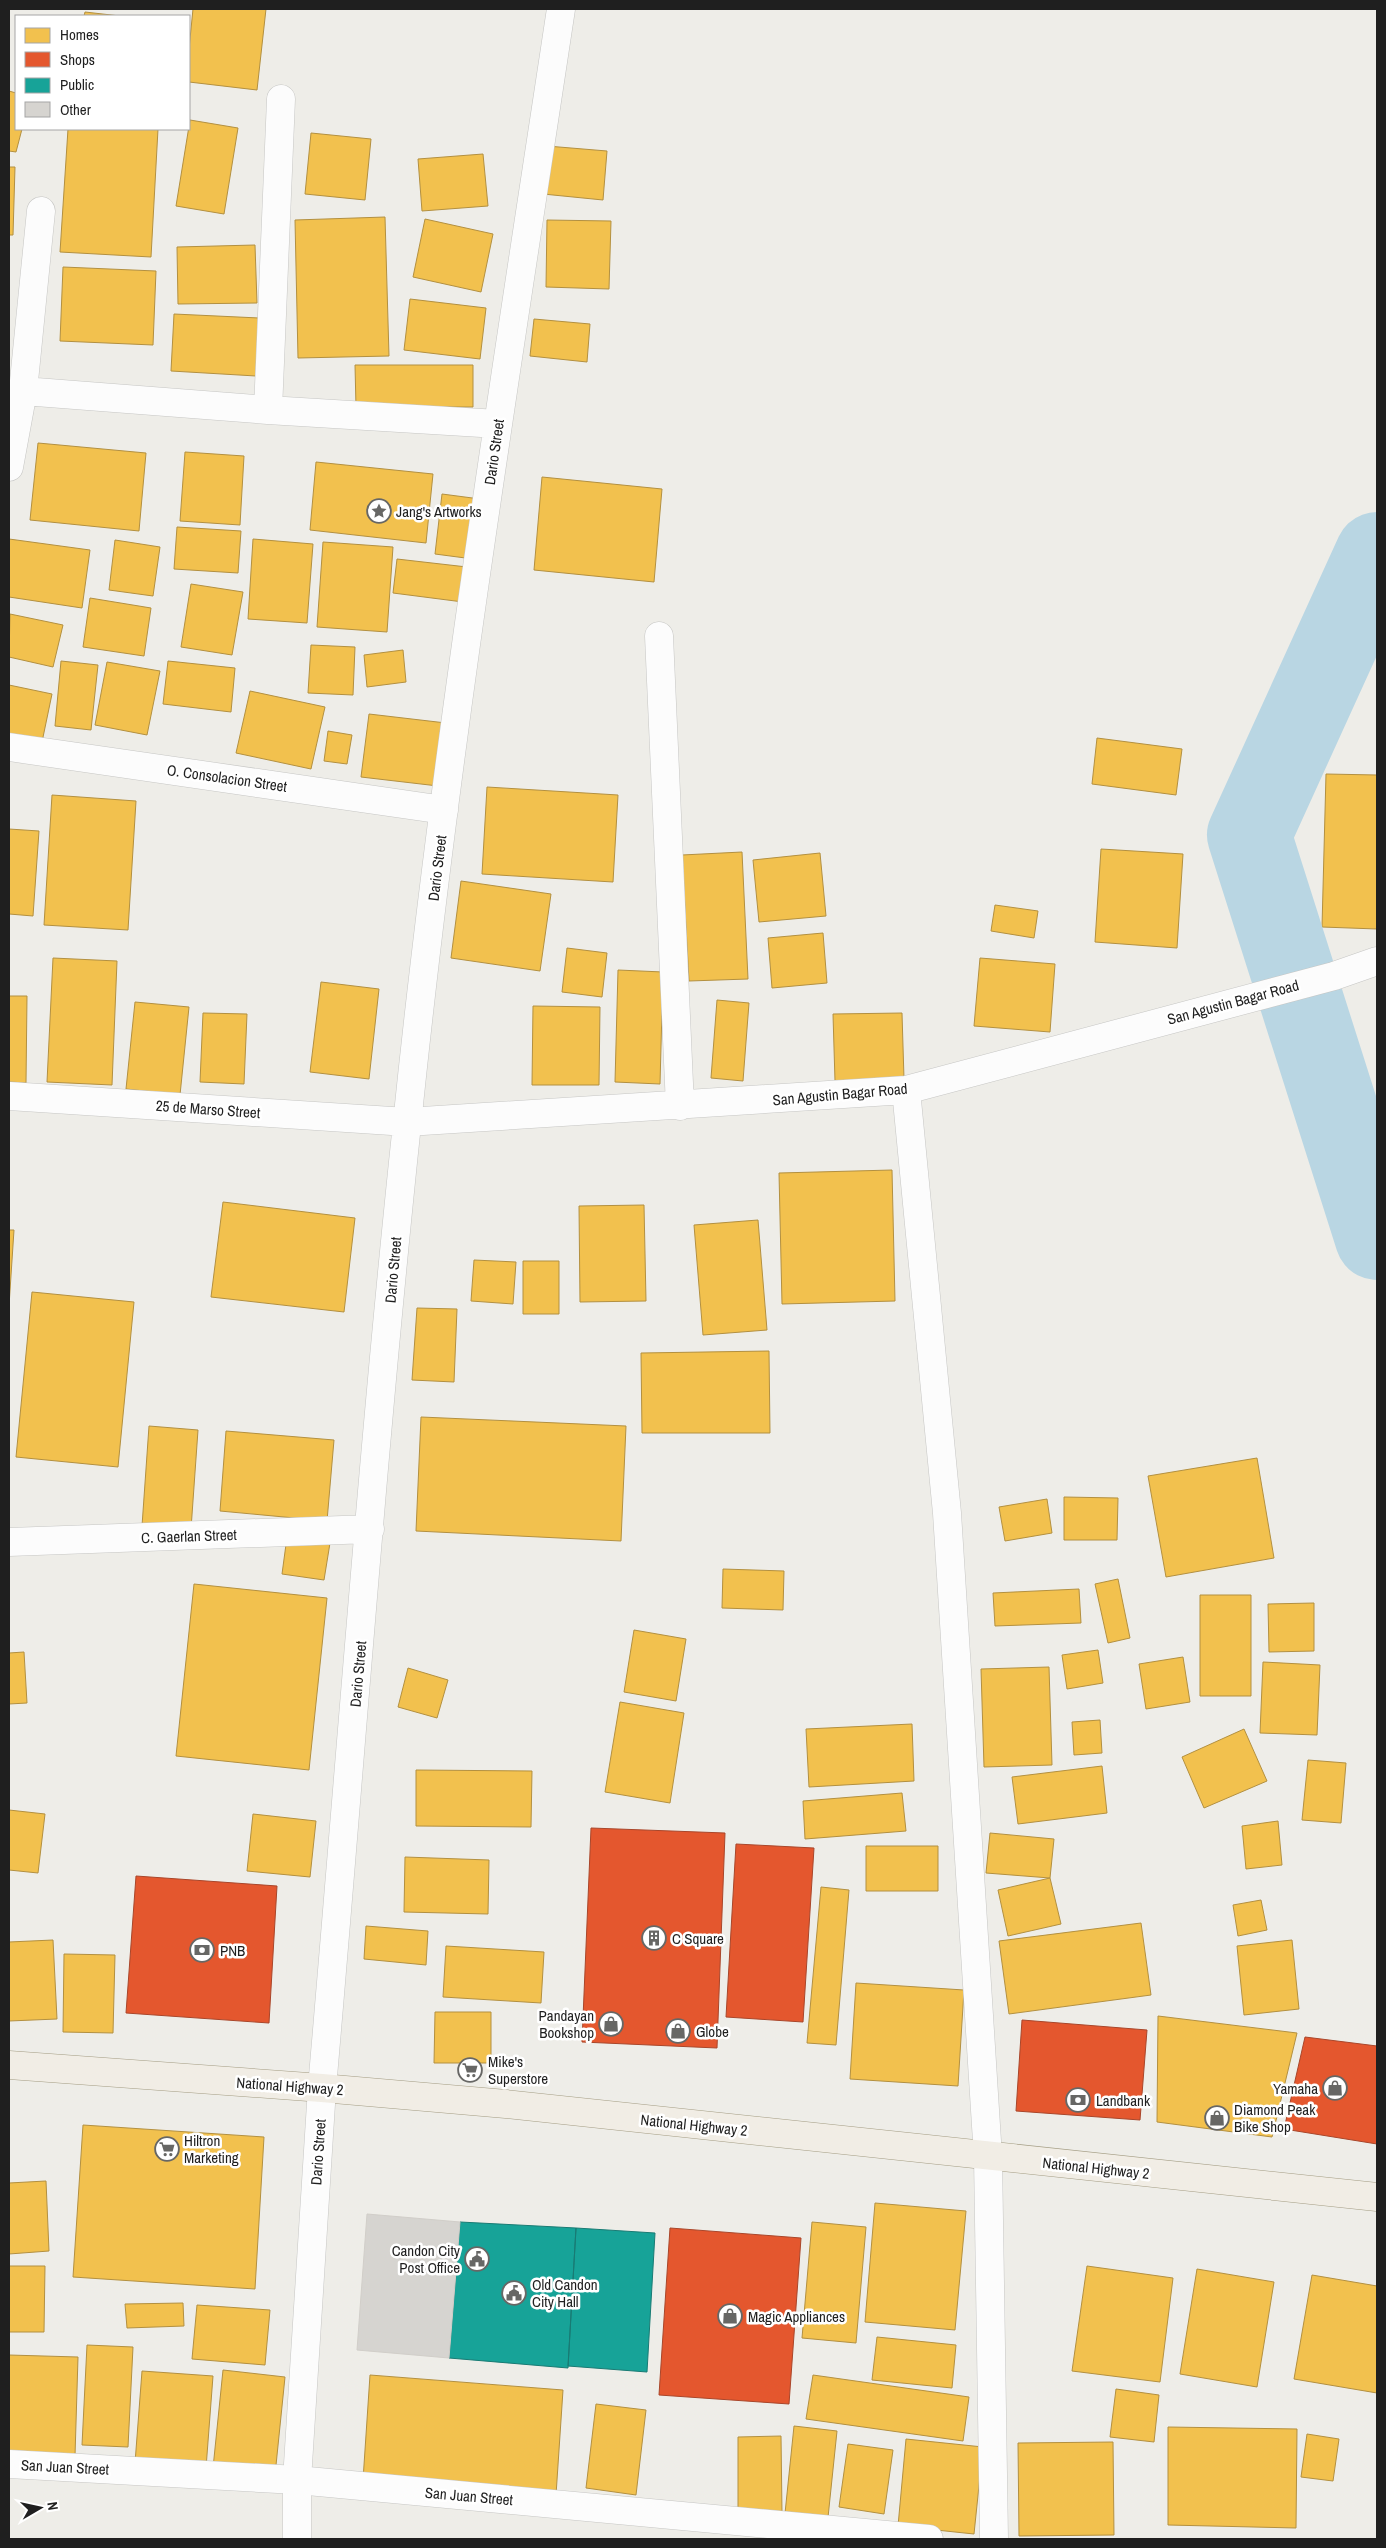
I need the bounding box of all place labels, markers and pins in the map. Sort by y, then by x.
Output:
place icon: Jang's Artworks [366,498,392,524]
place label: Jang's Artworks [396,501,482,522]
building icon: C Square [641,1925,667,1951]
place label: C Square [672,1928,724,1949]
bank icon: PNB [189,1937,215,1963]
place label: PNB [220,1940,245,1961]
place label: Pandayan Bookshop [539,2005,594,2043]
shop icon: Pandayan Bookshop [598,2011,624,2037]
shop icon: Globe [665,2018,691,2044]
place label: Globe [696,2021,729,2042]
place label: Mike's Superstore [488,2051,548,2089]
supermarket icon: Mike's Superstore [457,2057,483,2083]
shop icon: Yamaha [1322,2075,1348,2101]
place label: Yamaha [1273,2078,1318,2099]
bank icon: Landbank [1065,2087,1091,2113]
place label: Landbank [1096,2090,1151,2111]
place label: Diamond Peak Bike Shop [1234,2099,1316,2137]
shop icon: Diamond Peak Bike Shop [1204,2105,1230,2131]
place label: Hiltron Marketing [184,2130,239,2168]
supermarket icon: Hiltron Marketing [154,2136,180,2162]
place label: Candon City Post Office [392,2240,461,2278]
public building icon: Candon City Post Office [464,2246,490,2272]
place label: Old Candon City Hall [532,2274,598,2312]
public building icon: Old Candon City Hall [501,2280,527,2306]
shop icon: Magic Appliances [717,2303,743,2329]
place label: Magic Appliances [748,2306,845,2327]

